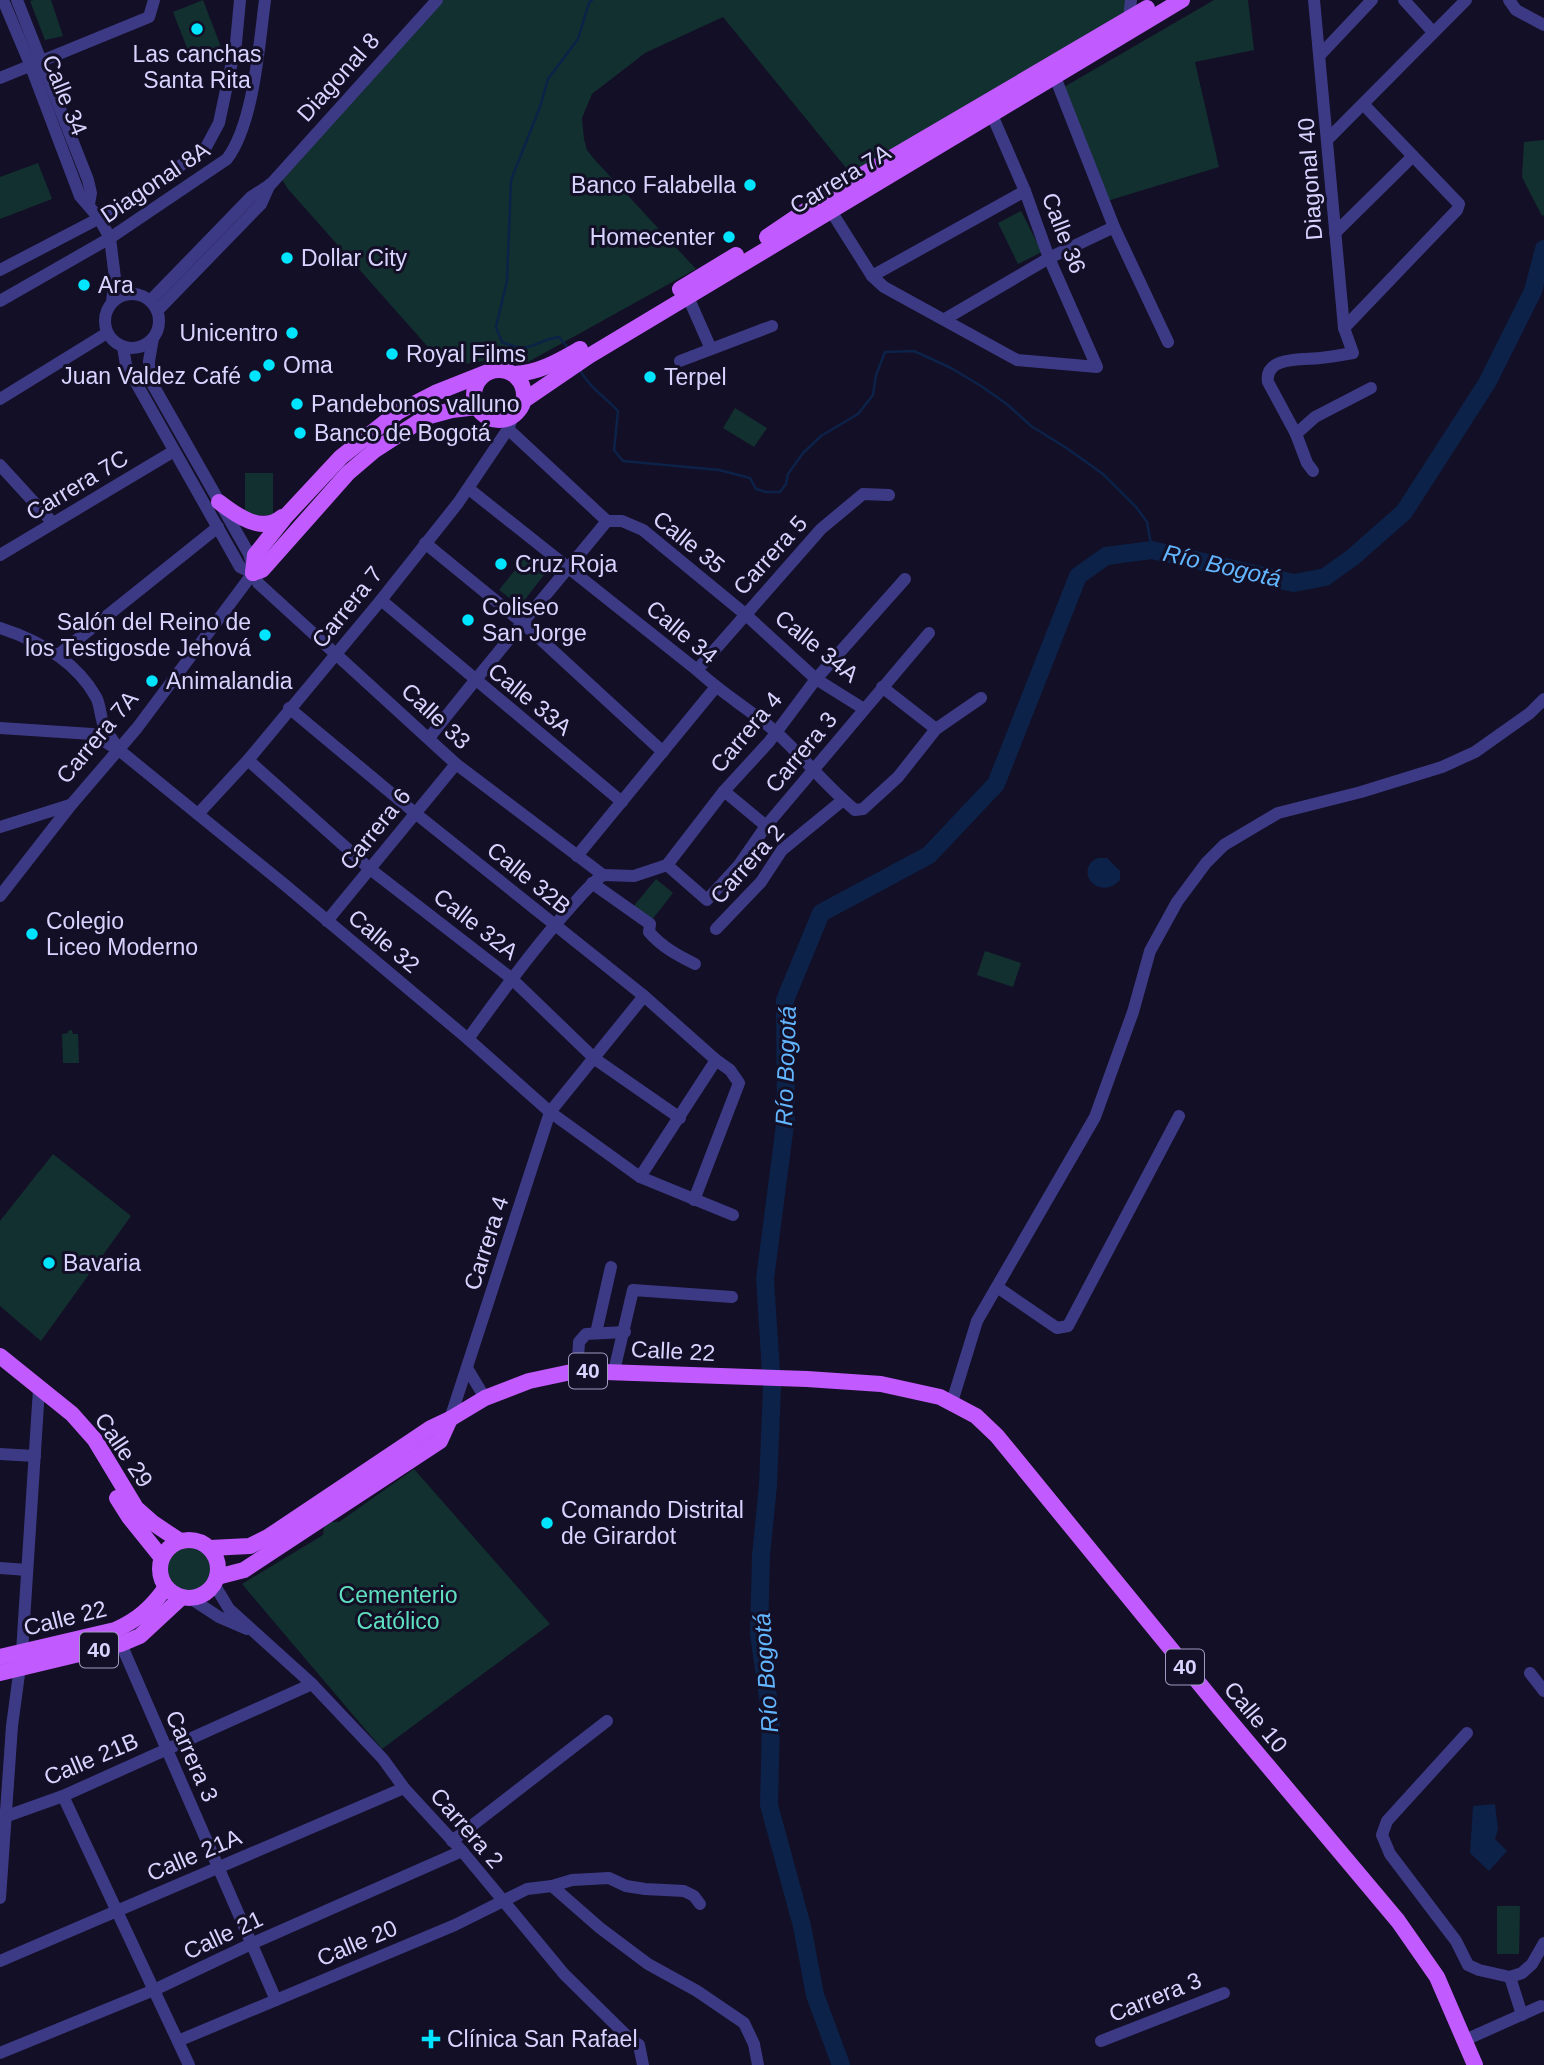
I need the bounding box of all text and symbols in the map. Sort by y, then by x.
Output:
marker: Las canchas Santa Rita [189,21,205,37]
street label: Diagonal 8 [292,27,384,127]
place label: Las canchas Santa Rita [132,41,262,93]
street label: Calle 34 [37,51,93,139]
street label: Diagonal 40 [1293,117,1327,241]
street label: Diagonal 8A [96,136,215,228]
street label: Carrera 7A [785,139,895,219]
place label: Banco Falabella [571,172,736,198]
marker: Banco Falabella [742,177,758,193]
street label: Calle 36 [1037,189,1091,277]
place label: Homecenter [590,224,715,250]
marker: Homecenter [721,229,737,245]
place label: Dollar City [301,245,408,271]
marker: Dollar City [279,250,295,266]
place label: Ara [98,272,134,298]
marker: Ara [76,277,92,293]
place label: Unicentro [180,320,278,346]
marker: Unicentro [284,325,300,341]
place label: Royal Films [406,341,526,367]
marker: Royal Films [384,346,400,362]
place label: Oma [283,352,333,378]
marker: Oma [261,357,277,373]
place label: Juan Valdez Café [61,363,241,389]
place label: Terpel [664,364,727,390]
marker: Juan Valdez Café [247,368,263,384]
marker: Terpel [642,369,658,385]
place label: Pandebonos valluno [311,391,519,417]
marker: Pandebonos valluno [289,396,305,412]
place label: Banco de Bogotá [314,420,491,446]
marker: Banco de Bogotá [292,425,308,441]
street label: Carrera 7C [22,445,132,525]
street label: Calle 35 [648,505,730,579]
street label: Carrera 5 [728,510,812,600]
water label: Río Bogotá [1161,539,1284,592]
place label: Cruz Roja [515,551,617,577]
marker: Cruz Roja [493,556,509,572]
street label: Carrera 7 [306,561,388,653]
place label: Coliseo San Jorge [482,594,587,646]
street label: Calle 34 [641,595,723,669]
street label: Calle 34A [770,605,864,688]
place label: Salón del Reino de los Testigosde Jehová [25,609,251,661]
marker: Coliseo San Jorge [460,612,476,628]
marker: Salón del Reino de los Testigosde Jehová [257,627,273,643]
street label: Calle 33A [483,658,577,741]
place label: Animalandia [166,668,293,694]
marker: Animalandia [144,673,160,689]
street label: Calle 33 [396,678,476,754]
street label: Carrera 7A [51,685,144,788]
street label: Carrera 4 [705,686,787,778]
street label: Carrera 3 [760,706,842,798]
street label: Carrera 6 [334,783,416,875]
street label: Carrera 2 [705,819,789,909]
street label: Calle 32B [482,837,576,919]
street label: Calle 32A [429,883,524,965]
street label: Calle 32 [343,904,425,978]
place label: Colegio Liceo Moderno [46,908,198,960]
marker: Colegio Liceo Moderno [24,926,40,942]
water label: Río Bogotá [770,1006,801,1126]
street label: Carrera 4 [459,1193,513,1293]
place label: Bavaria [63,1250,141,1276]
marker: Bavaria [41,1255,57,1271]
street label: Calle 22 [630,1336,716,1366]
road number: 40 [569,1354,607,1388]
street label: Calle 29 [90,1408,158,1492]
place label: Comando Distrital de Girardot [561,1497,744,1549]
marker: Comando Distrital de Girardot [539,1515,555,1531]
park label: Cementerio Católico [339,1582,457,1634]
street label: Calle 22 [21,1595,109,1641]
water label: Río Bogotá [748,1612,783,1734]
road number: 40 [80,1632,118,1668]
road number: 40 [1166,1650,1204,1684]
street label: Calle 10 [1219,1676,1293,1758]
street label: Carrera 3 [160,1706,224,1806]
street label: Calle 21B [40,1728,142,1790]
street label: Carrera 2 [425,1783,509,1873]
street label: Calle 21A [143,1823,246,1886]
street label: Calle 21 [179,1905,267,1965]
street label: Calle 20 [313,1915,401,1971]
street label: Carrera 3 [1105,1967,1205,2027]
place label: Clínica San Rafael [447,2026,638,2052]
marker: Clínica San Rafael [421,2029,441,2049]

